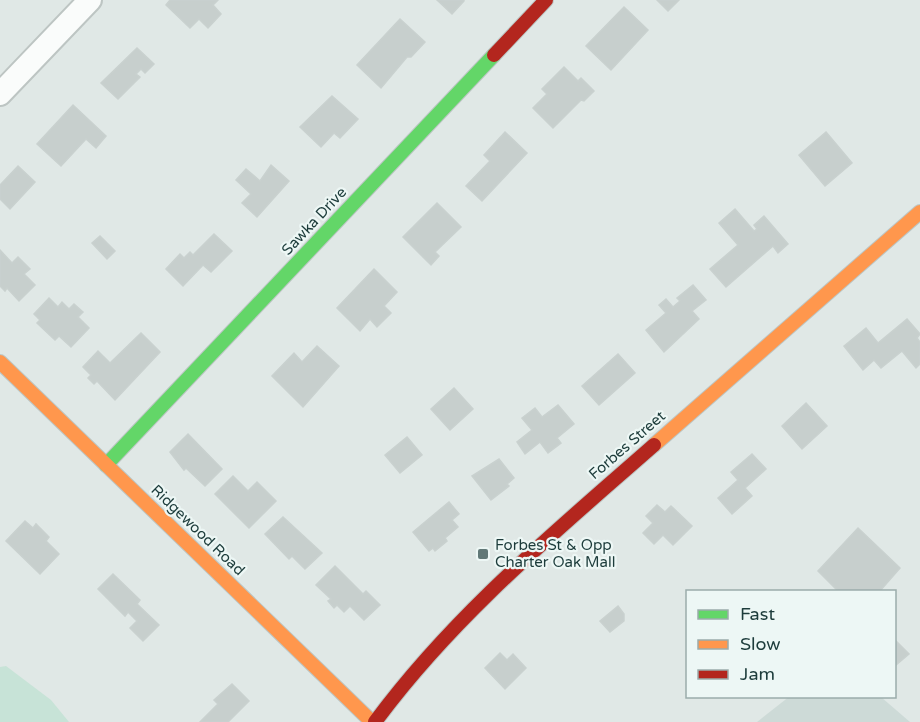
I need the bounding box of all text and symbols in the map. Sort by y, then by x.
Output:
street label: Sawka Drive [278,183,350,259]
street label: Forbes Street [585,407,669,483]
street label: Ridgewood Road [148,481,248,579]
place label: Forbes St & Opp Charter Oak Mall [495,536,615,571]
marker: Forbes St & Opp Charter Oak Mall [476,547,490,561]
legend [686,590,896,698]
text: Fast [740,603,775,625]
text: Slow [740,633,781,655]
text: Jam [740,663,775,685]

